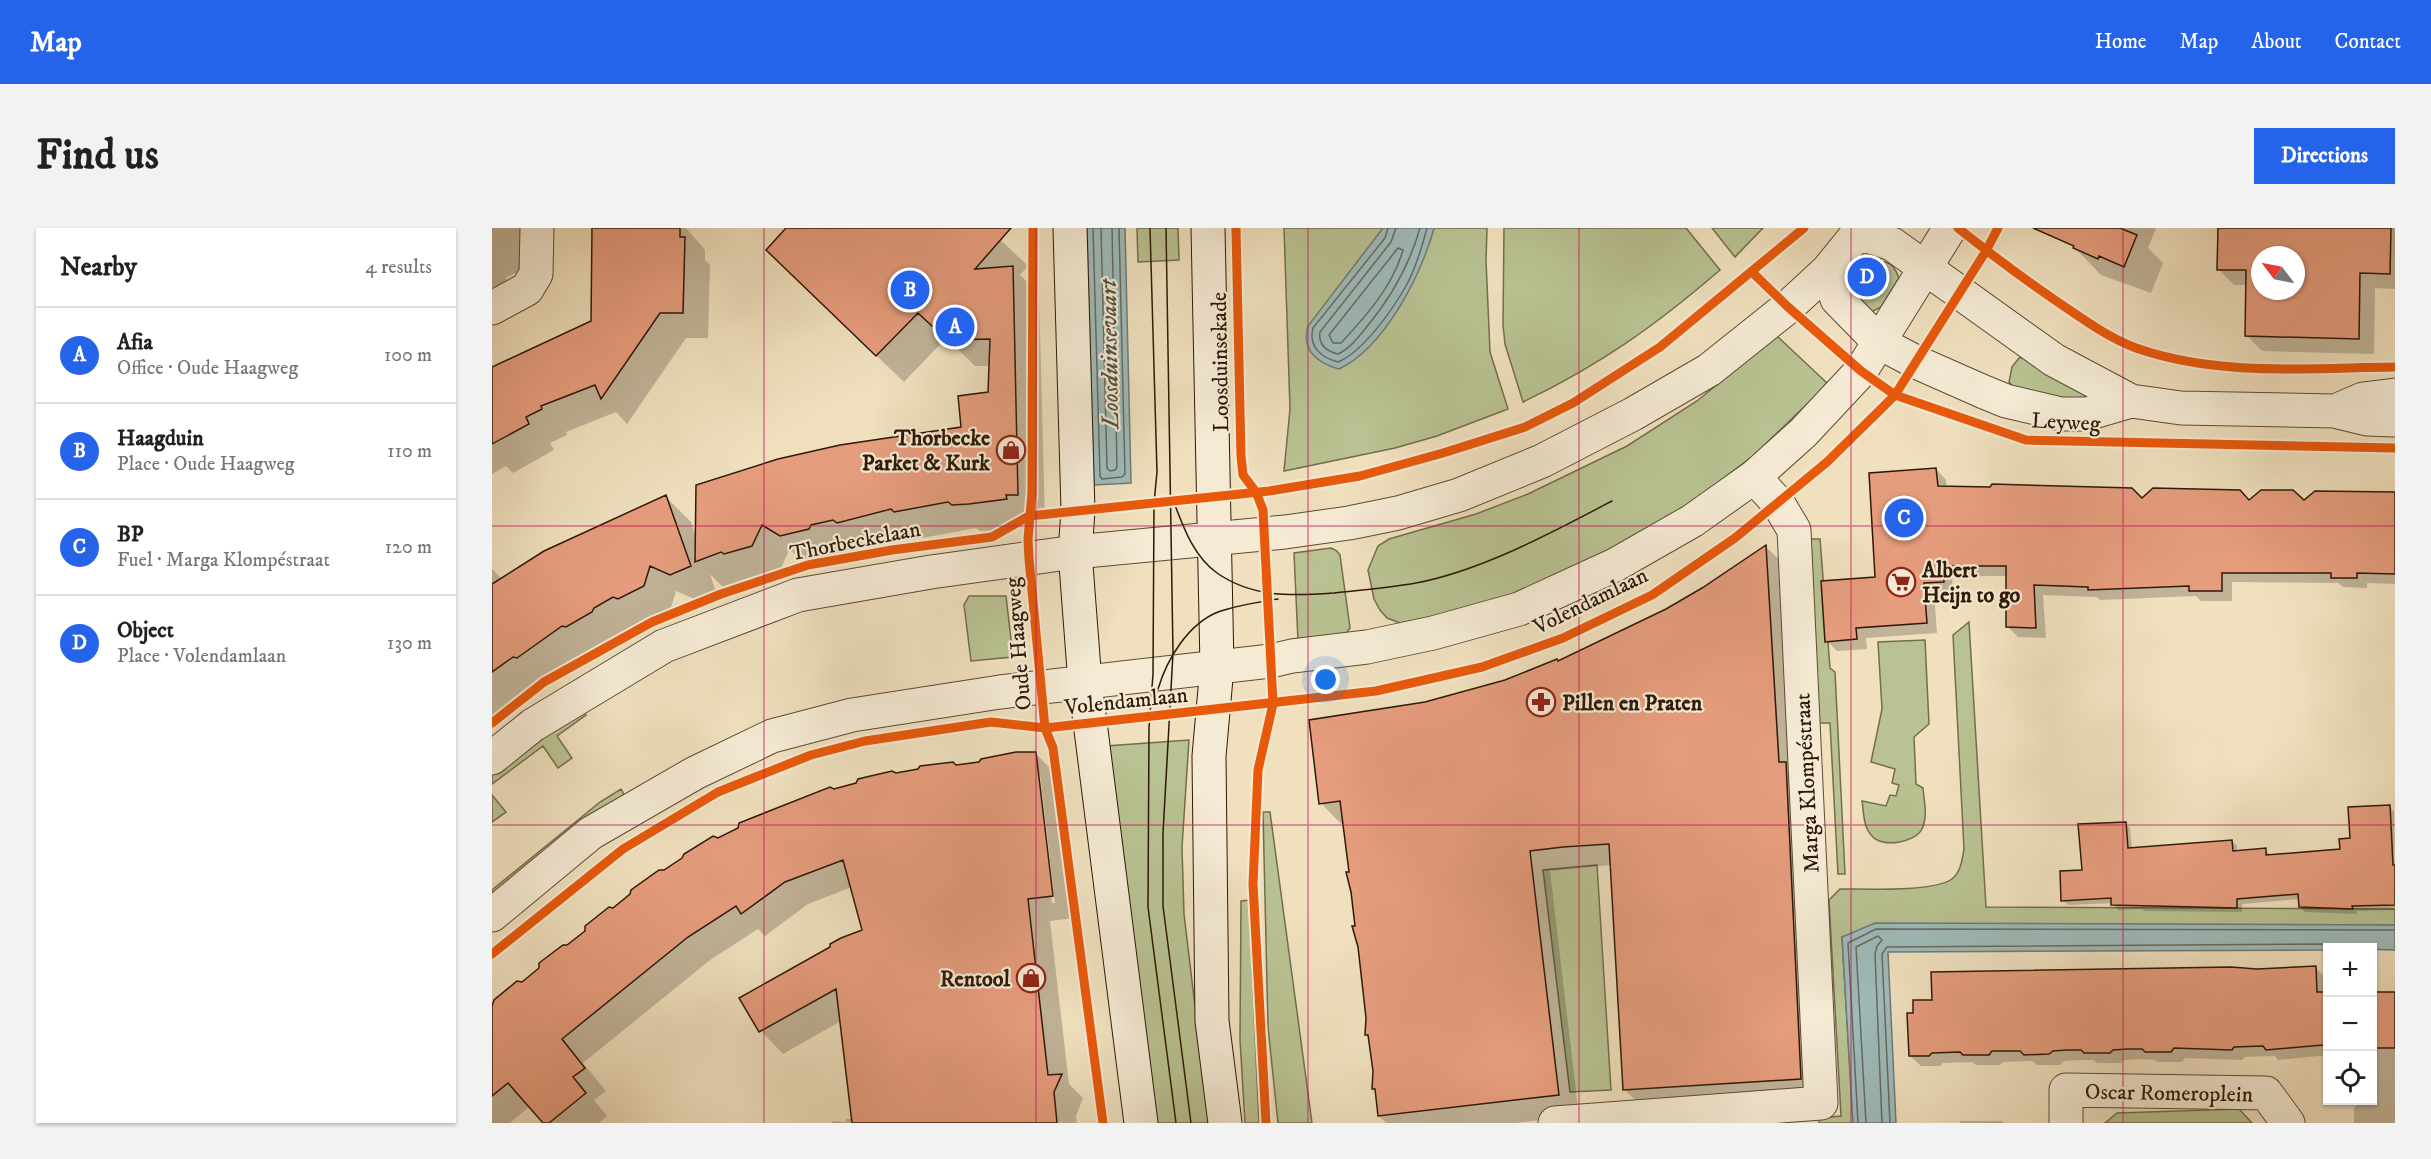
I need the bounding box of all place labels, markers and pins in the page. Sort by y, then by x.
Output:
pin: D [1848,254,1886,300]
pin: B [890,268,930,312]
pin: A [936,304,974,350]
place label: Thorbecke Parket & Kurk [862,425,991,477]
shop icon: Thorbecke Parket & Kurk [995,434,1027,466]
pin: C [1884,496,1924,540]
place label: Albert Heijn to go [1921,557,2021,610]
supermarket icon: Albert Heijn to go [1885,566,1917,598]
pharmacy icon: Pillen en Praten [1525,686,1557,718]
place label: Pillen en Praten [1562,690,1703,717]
shop icon: Rentool [1015,962,1047,994]
place label: Rentool [940,966,1010,993]

